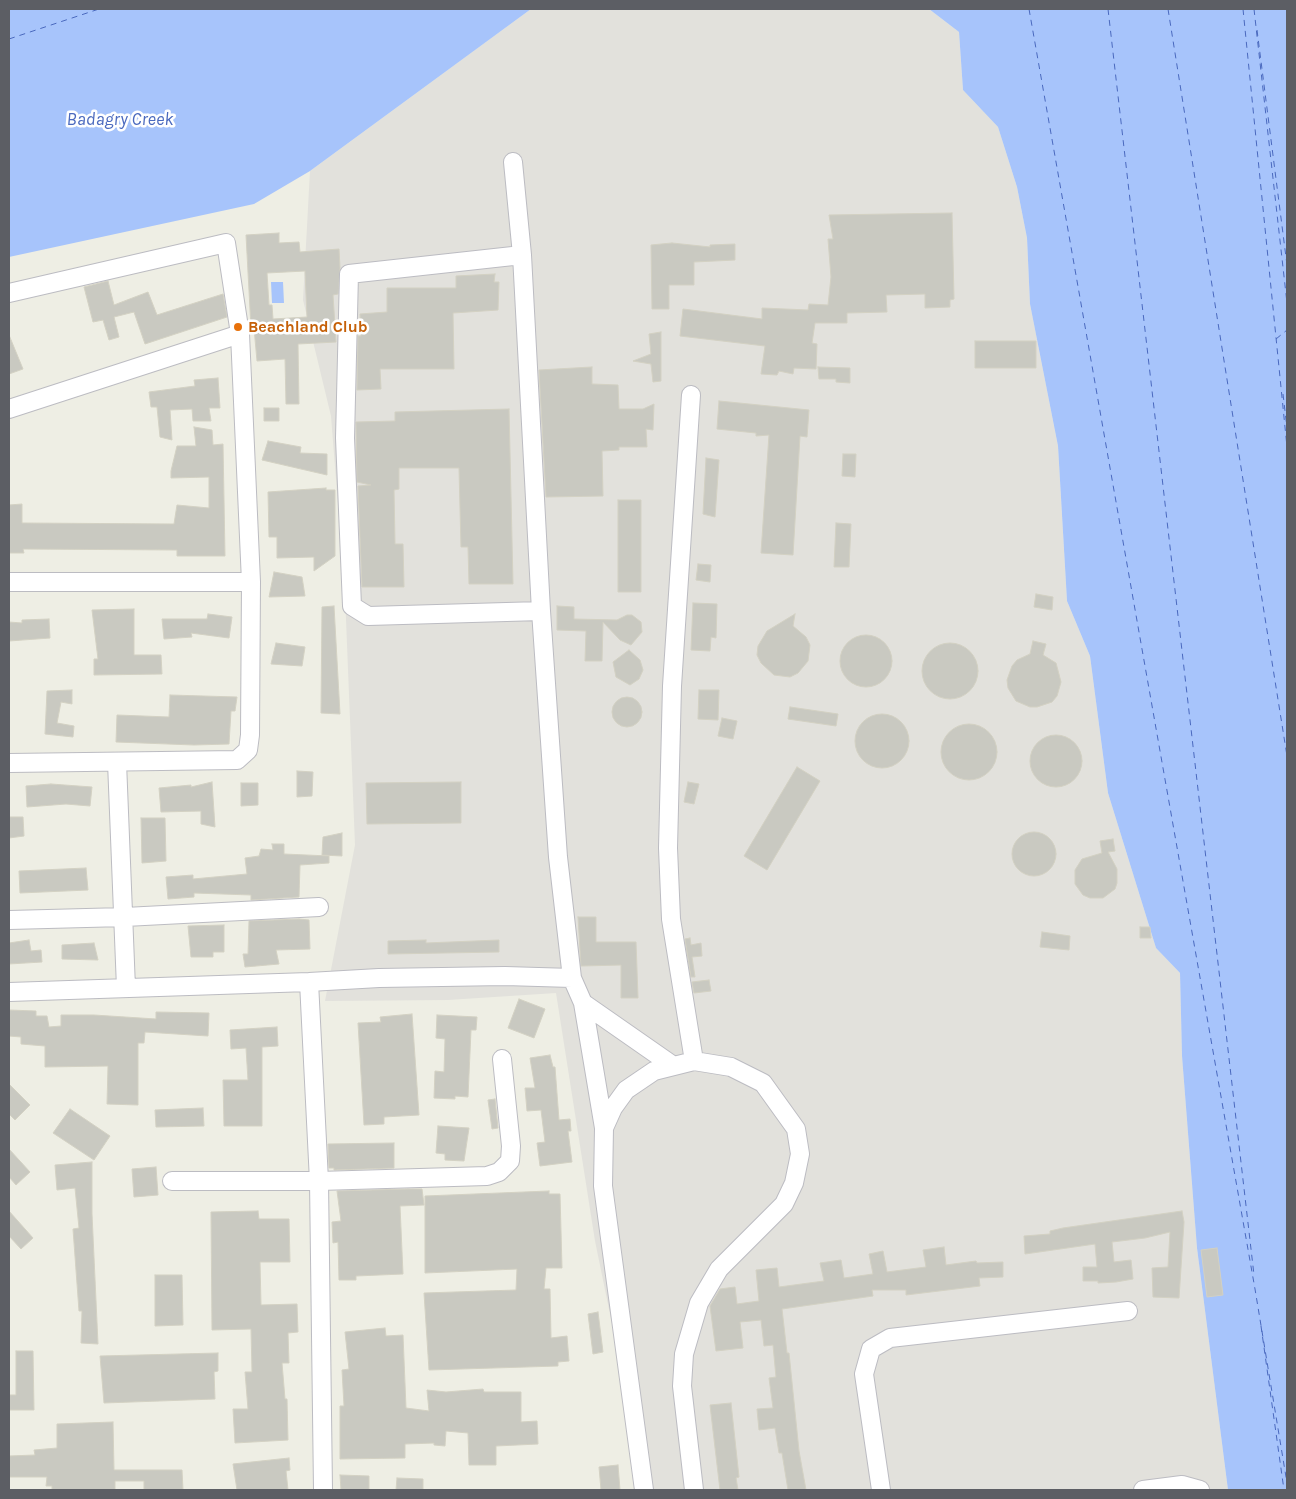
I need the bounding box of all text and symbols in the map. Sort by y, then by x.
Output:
water label: Badagry Creek [67,109,173,131]
place label: Beachland Club [248,317,368,337]
marker: Beachland Club [232,321,244,333]

